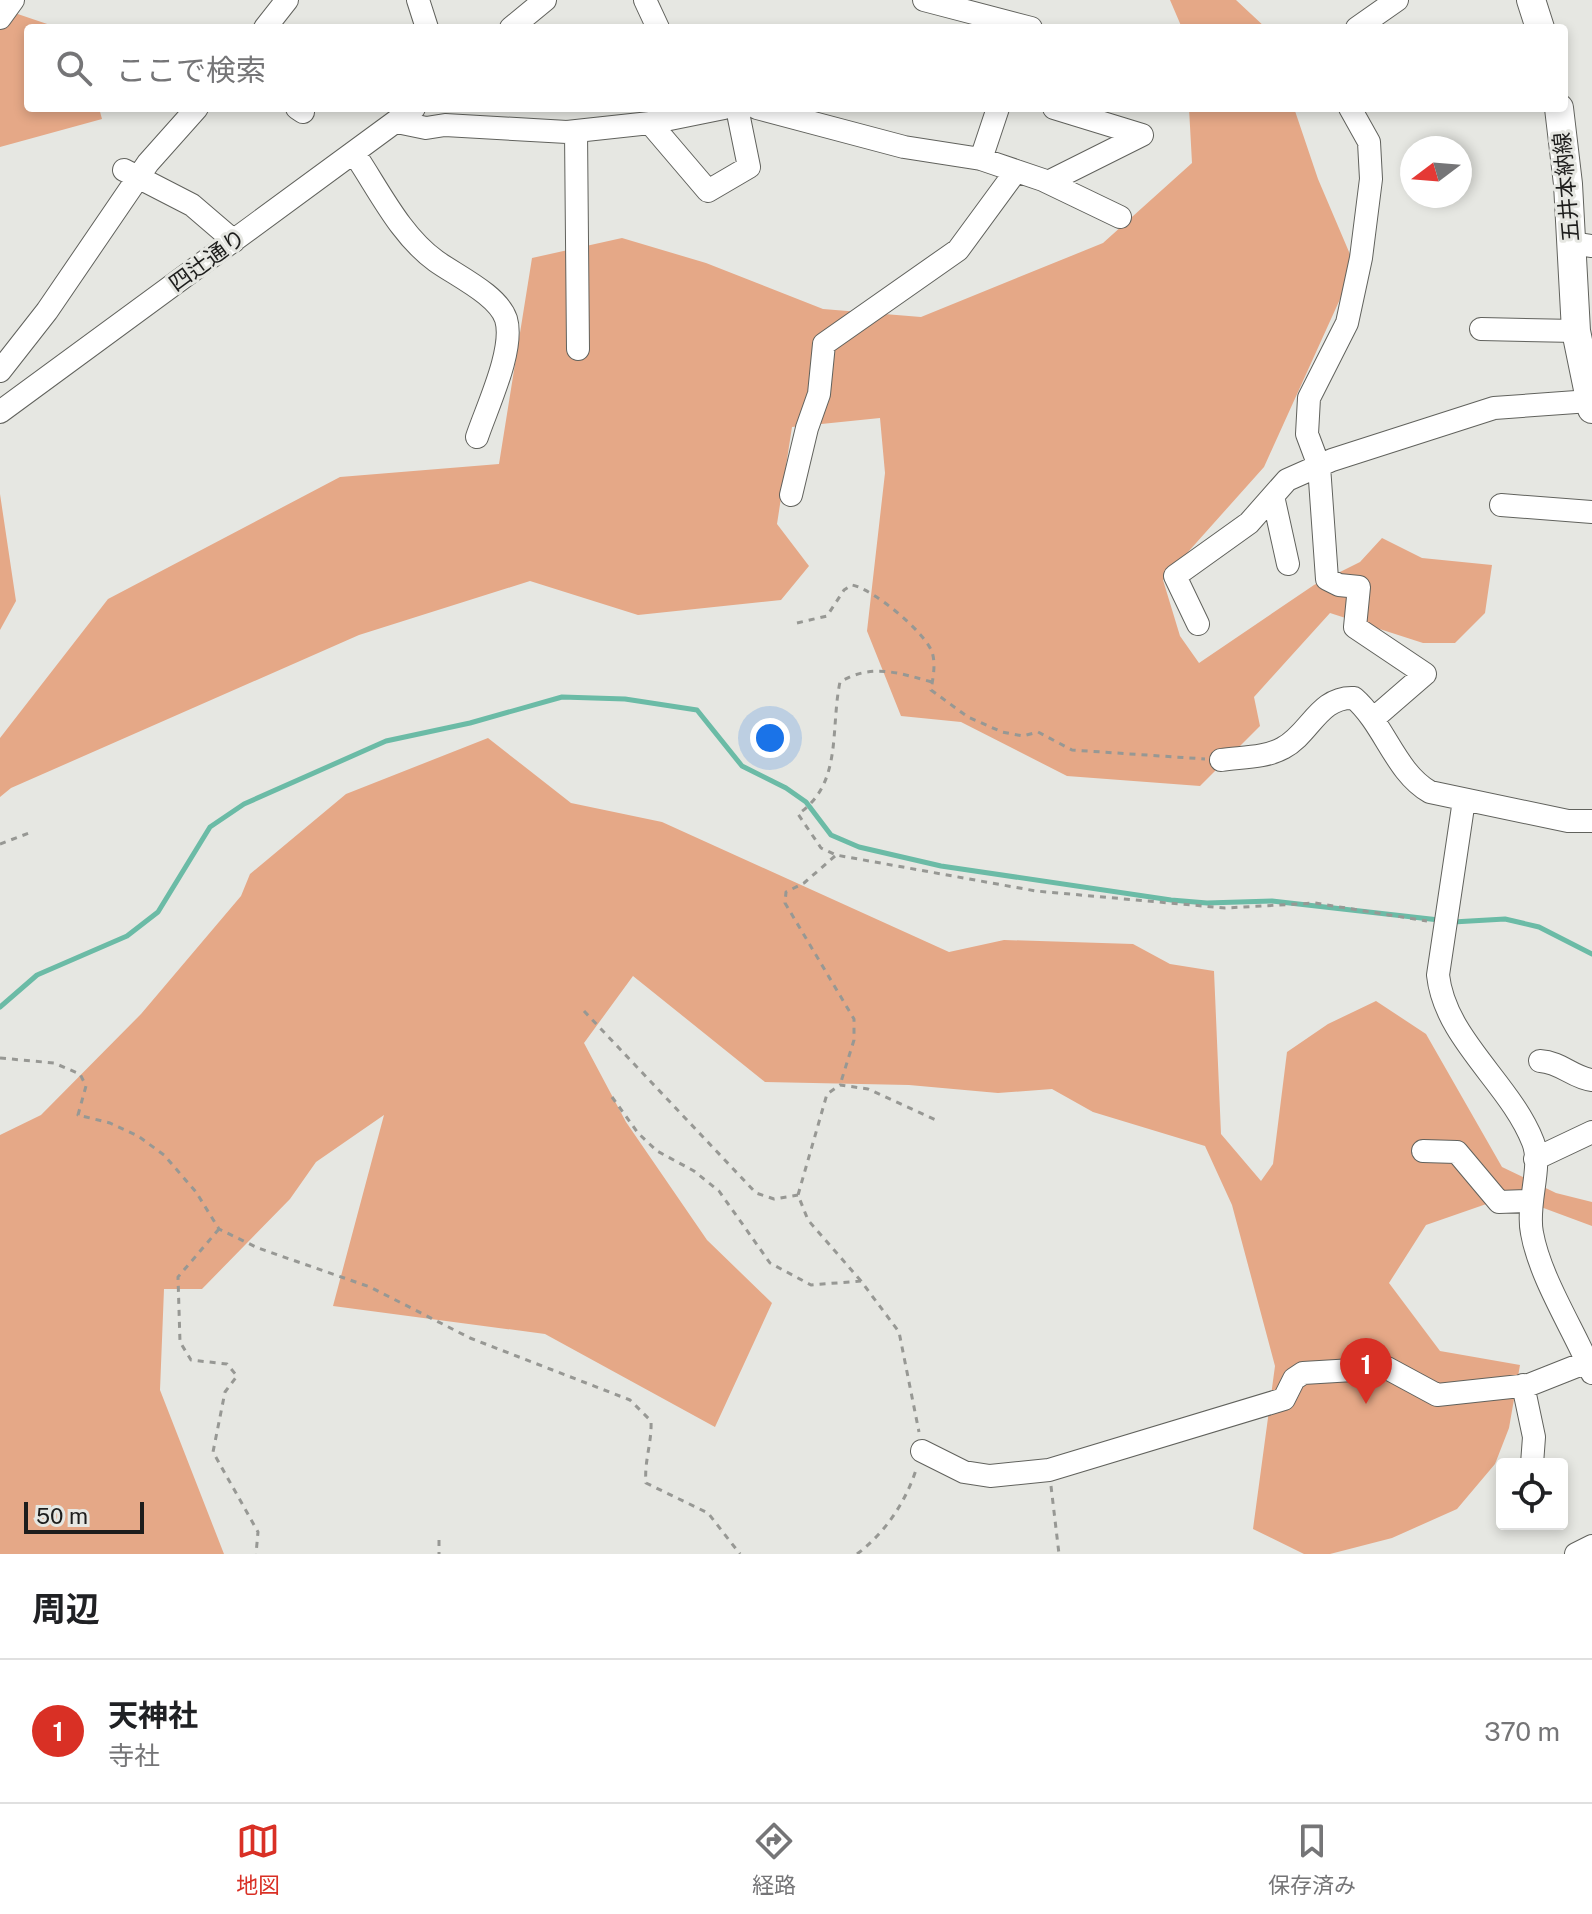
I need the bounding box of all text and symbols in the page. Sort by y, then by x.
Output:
search box [24,24,1568,112]
icon: search [52,46,96,90]
text: ここで検索 [116,52,266,88]
street label: 五井本納線 [1548,131,1584,243]
north arrow [1400,136,1472,208]
street label: 四辻通り [164,224,250,296]
your location [750,718,790,758]
pin: 1 [1340,1338,1392,1404]
map controls [1496,1458,1568,1530]
button: locate [1496,1458,1568,1530]
scale bar [24,1498,144,1534]
text: 50 m [36,1503,88,1529]
text: 周辺 [32,1589,100,1629]
text: 天神社 [108,1697,198,1733]
text: 1 [52,1716,64,1747]
text: 370 m [1484,1716,1560,1747]
text: 寺社 [108,1740,160,1771]
tab: 地図 [236,1819,280,1899]
tab: 経路 [752,1819,796,1899]
tab: 保存済み [1268,1819,1356,1899]

